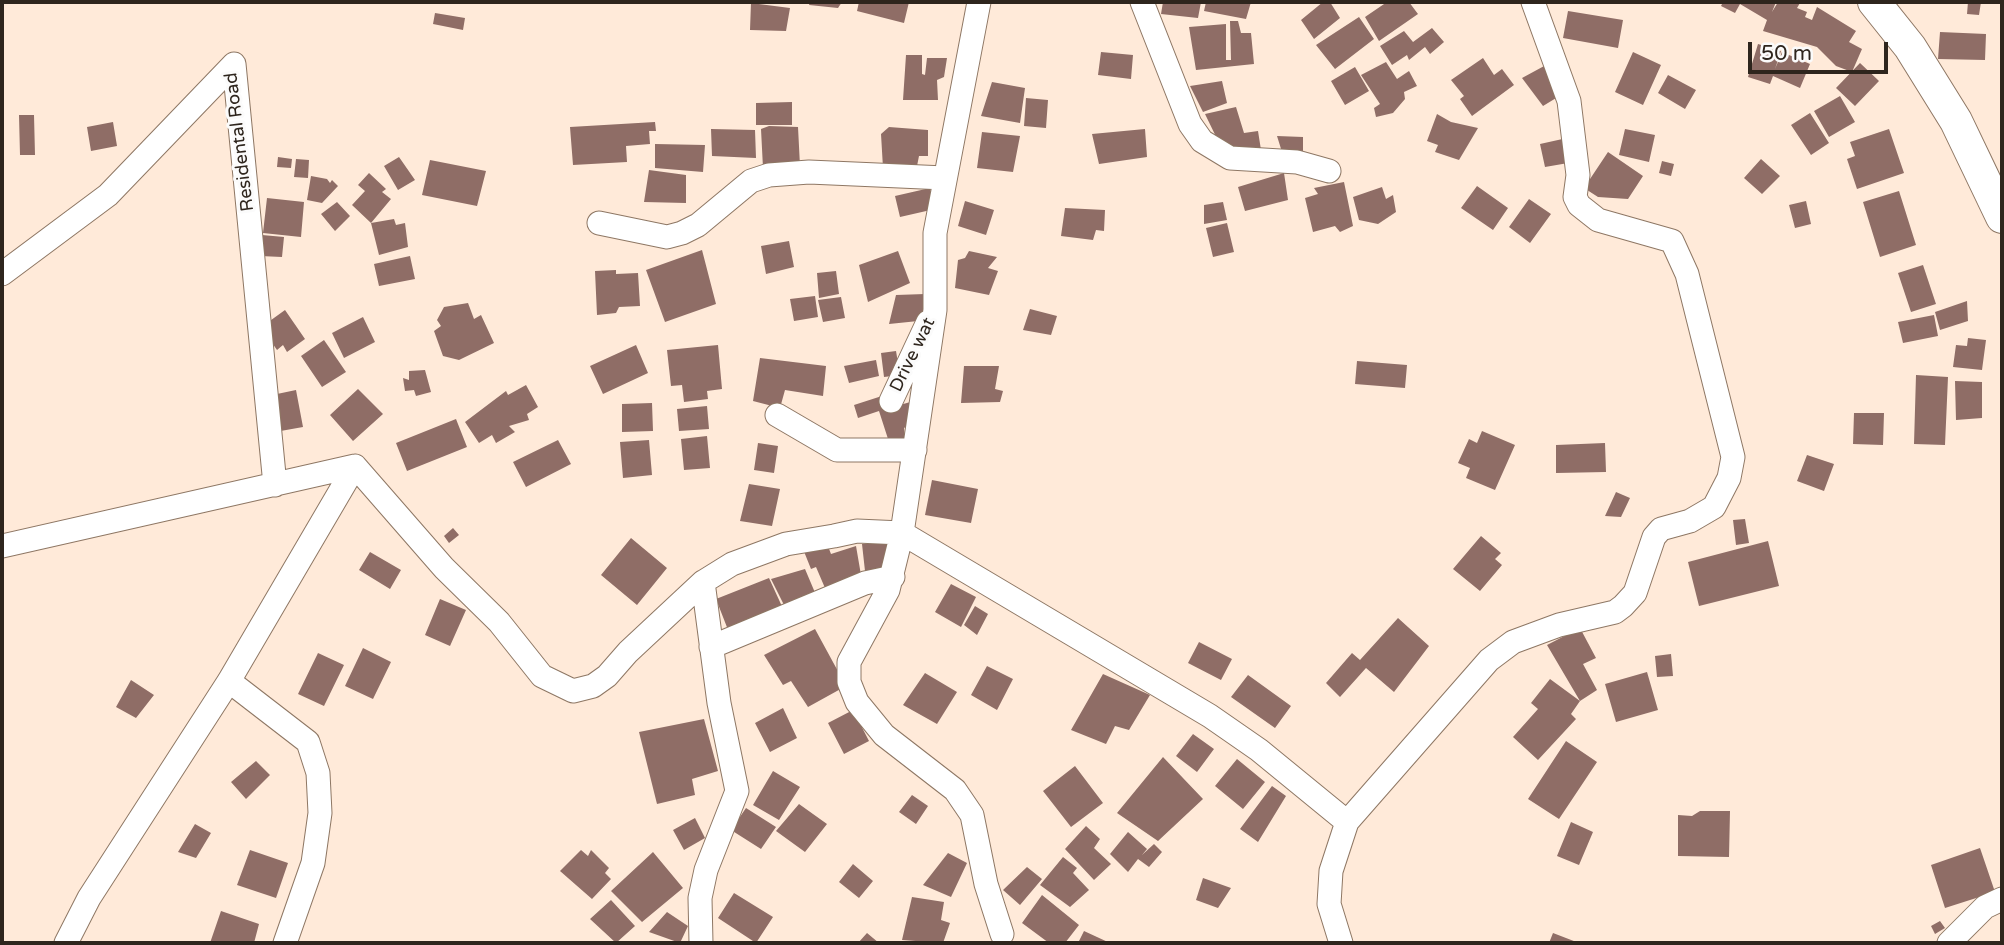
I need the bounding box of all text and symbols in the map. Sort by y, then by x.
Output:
scale bar [1752,28,1892,72]
text: 50 m [1761,41,1812,66]
street label: Residental Road [221,71,259,213]
street label: Drive wat [886,314,940,396]

